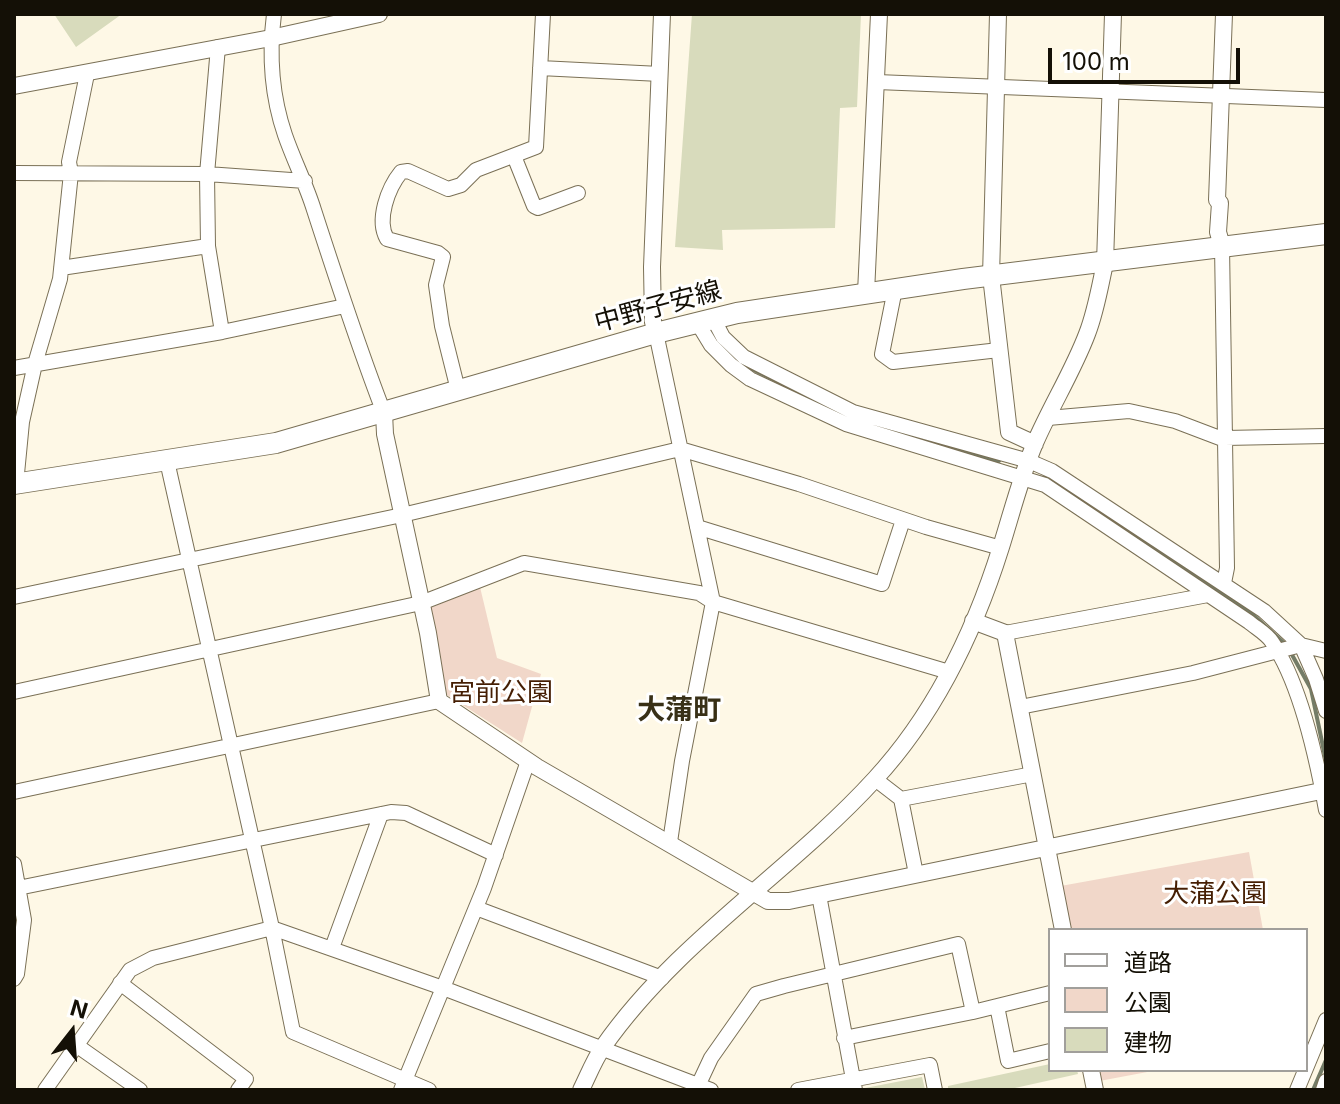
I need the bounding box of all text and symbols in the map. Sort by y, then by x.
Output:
scale bar [1052,32,1244,82]
text: 100 m [1062,47,1130,76]
street label: 中野子安線 [591,275,725,339]
park label: 宮前公園 [449,677,553,709]
district label: 大蒲町 [637,694,721,728]
park label: 大蒲公園 [1163,878,1267,910]
legend [1048,928,1308,1072]
text: 道路 [1124,948,1172,977]
text: 公園 [1124,988,1172,1017]
north arrow [32,992,112,1072]
text: N [67,994,91,1024]
text: 建物 [1124,1028,1172,1057]

